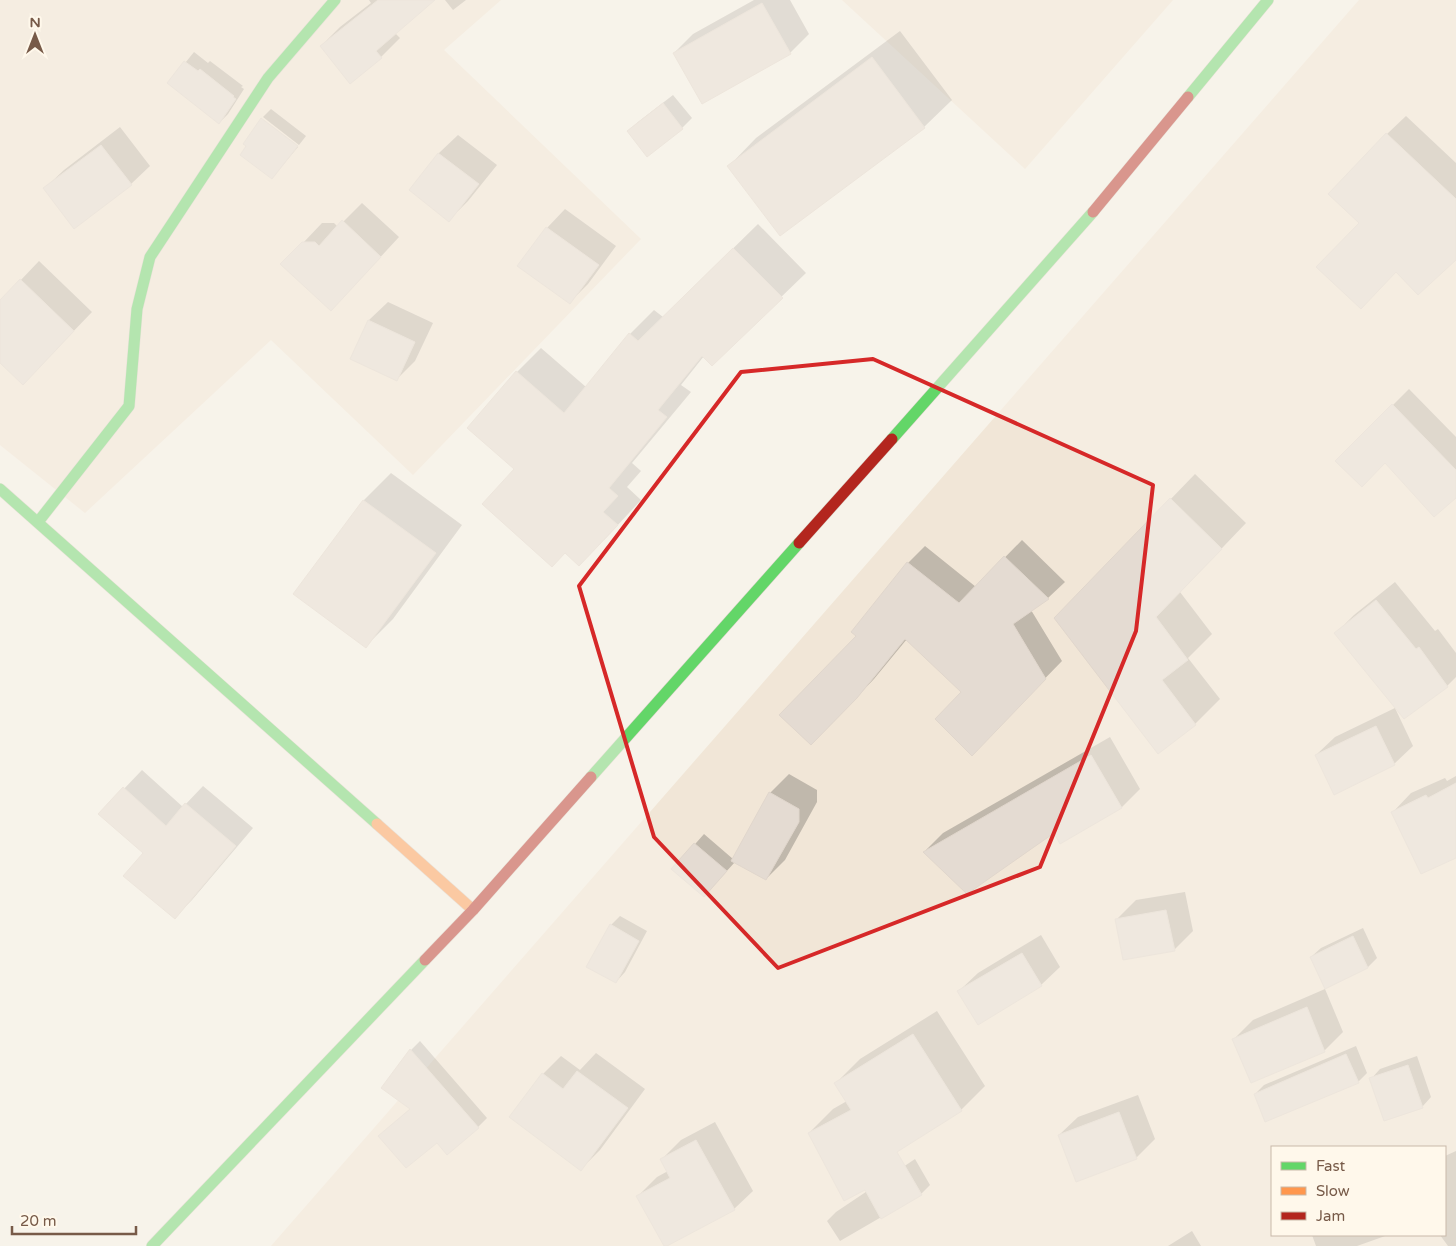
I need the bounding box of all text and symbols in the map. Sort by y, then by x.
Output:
north arrow [10,10,60,60]
text: N [29,14,41,31]
legend [1271,1146,1446,1236]
text: Fast [1316,1157,1346,1175]
text: Slow [1316,1182,1350,1200]
scale bar [12,1204,136,1236]
text: Jam [1316,1207,1345,1225]
text: 20 m [20,1212,57,1230]

